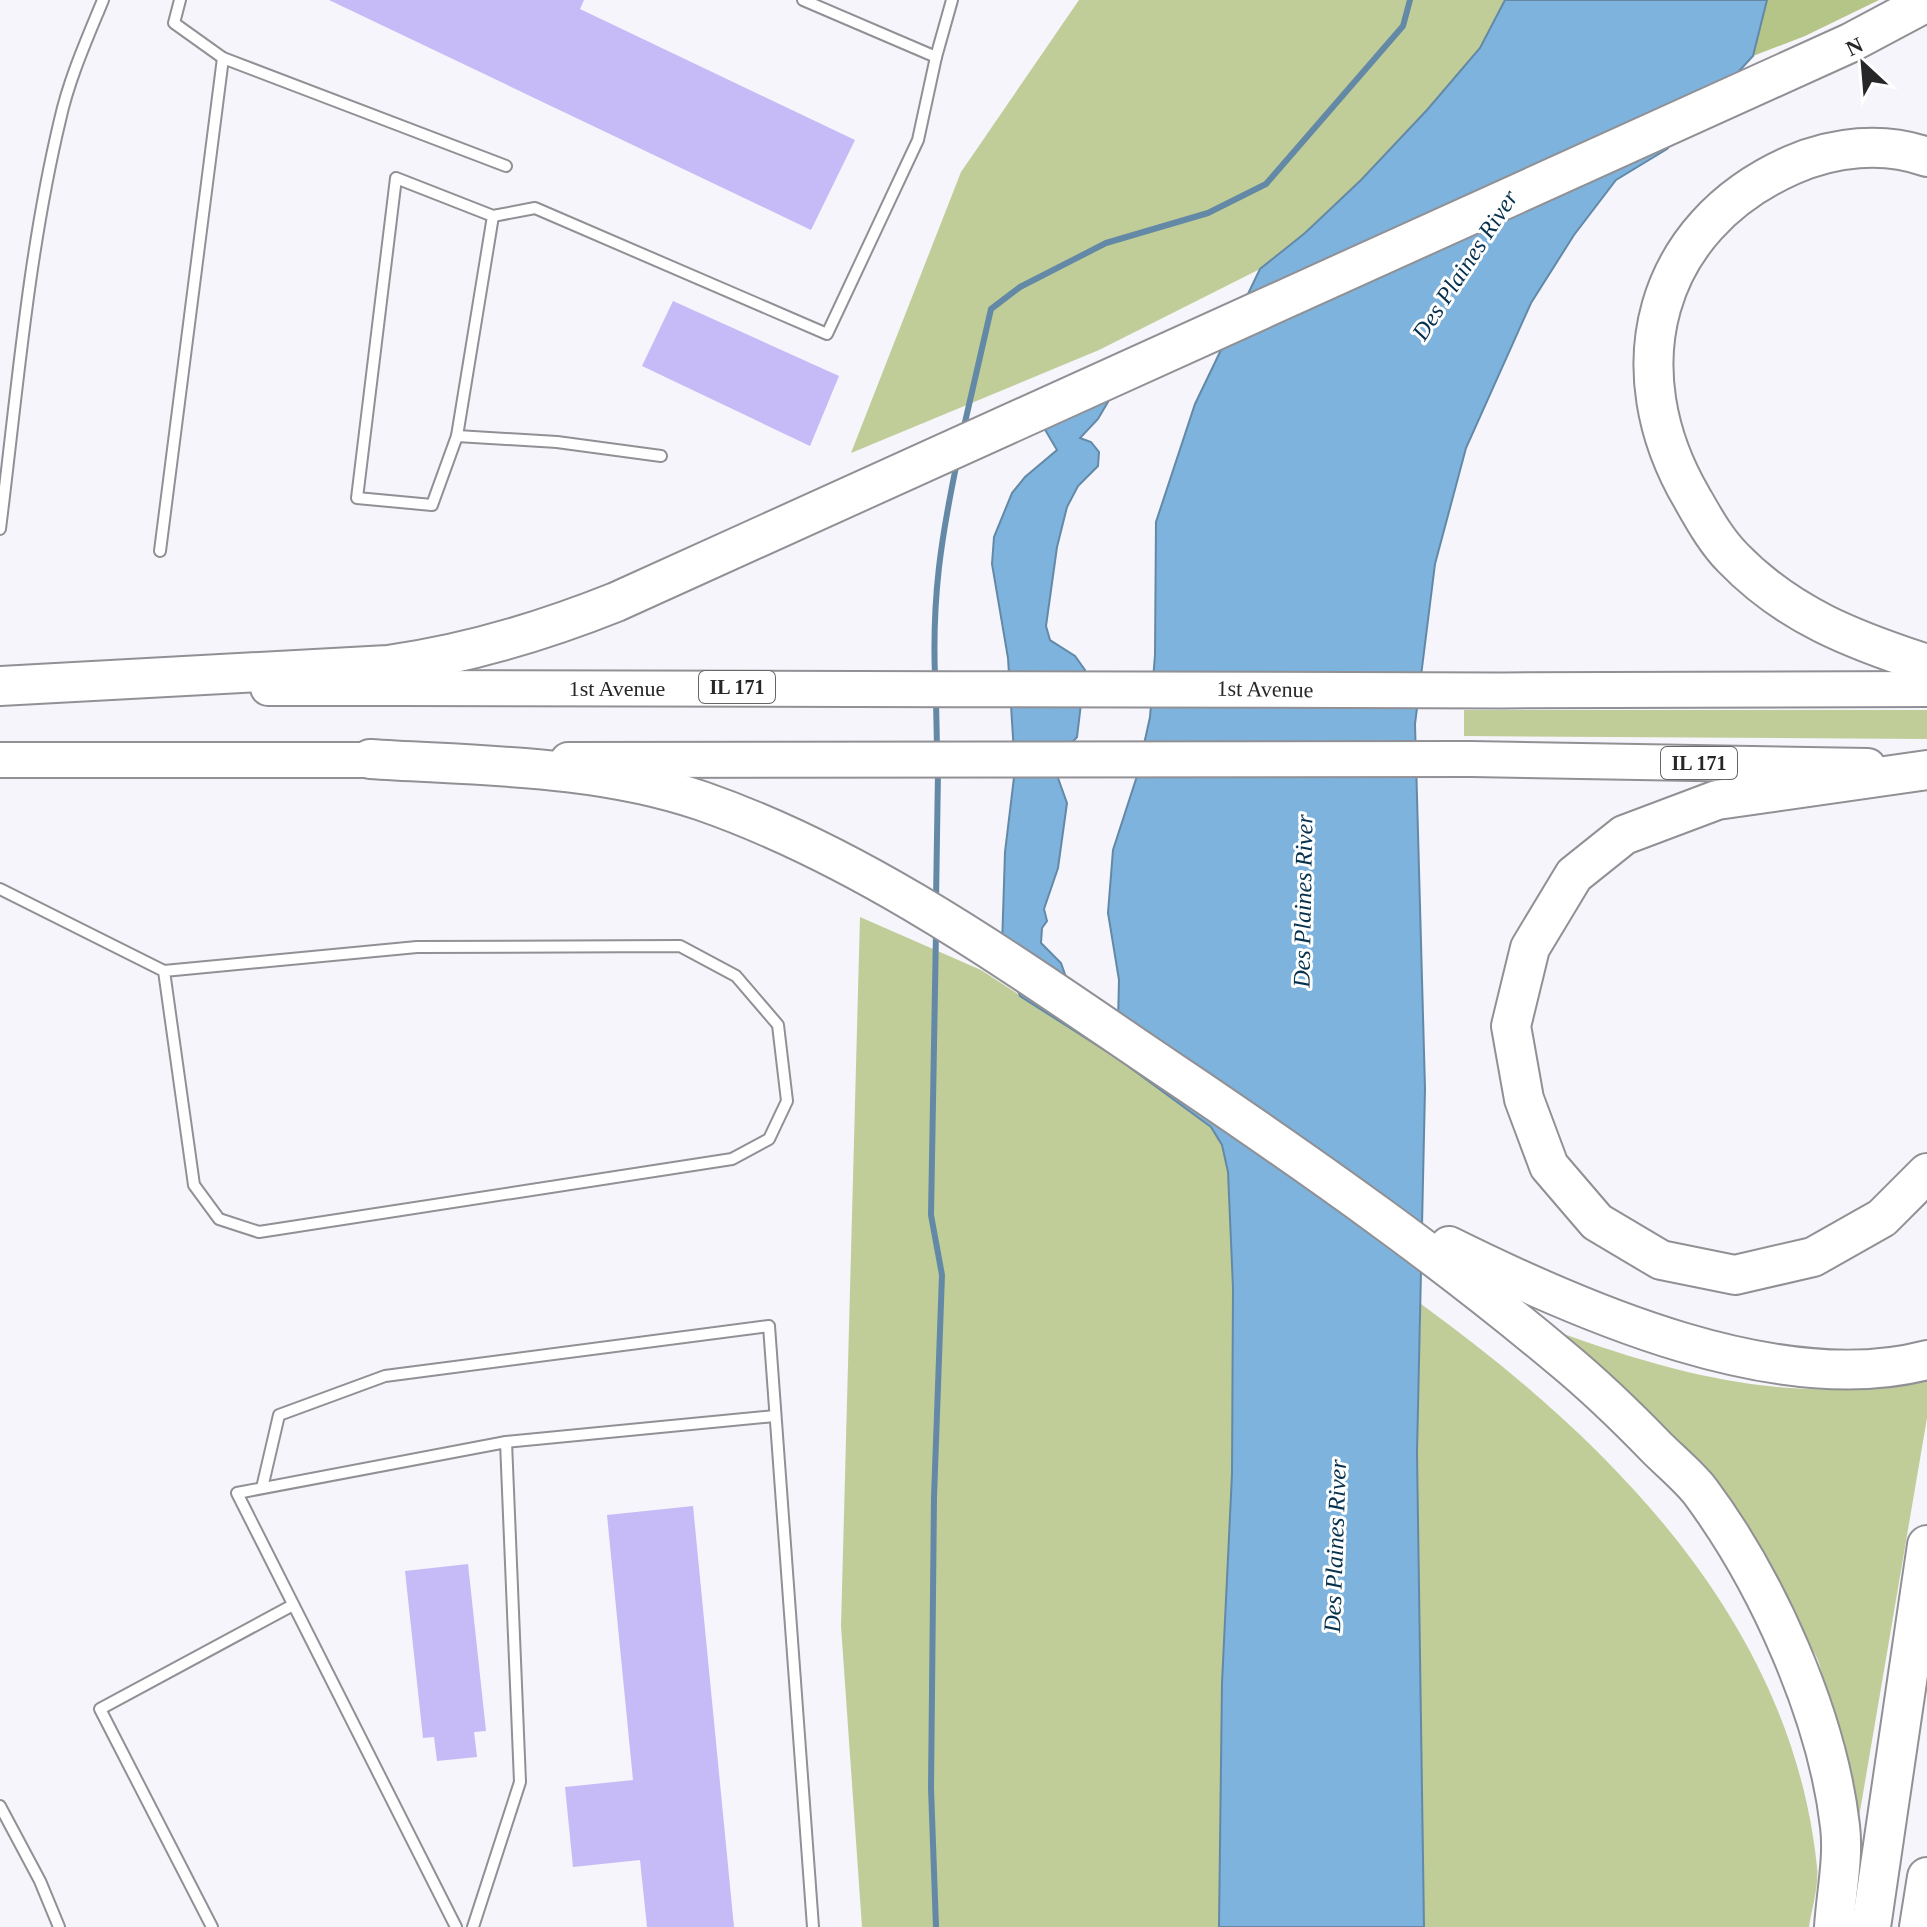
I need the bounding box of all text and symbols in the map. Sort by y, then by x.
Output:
north arrow [1823,24,1903,104]
text: N [1842,32,1867,61]
water label: Des Plaines River [1406,185,1523,346]
road number: IL 171 [699,671,775,703]
street label: 1st Avenue [569,676,665,701]
street label: 1st Avenue [1216,676,1314,702]
road number: IL 171 [1661,747,1737,779]
water label: Des Plaines River [1288,813,1318,989]
water label: Des Plaines River [1319,1458,1351,1634]

